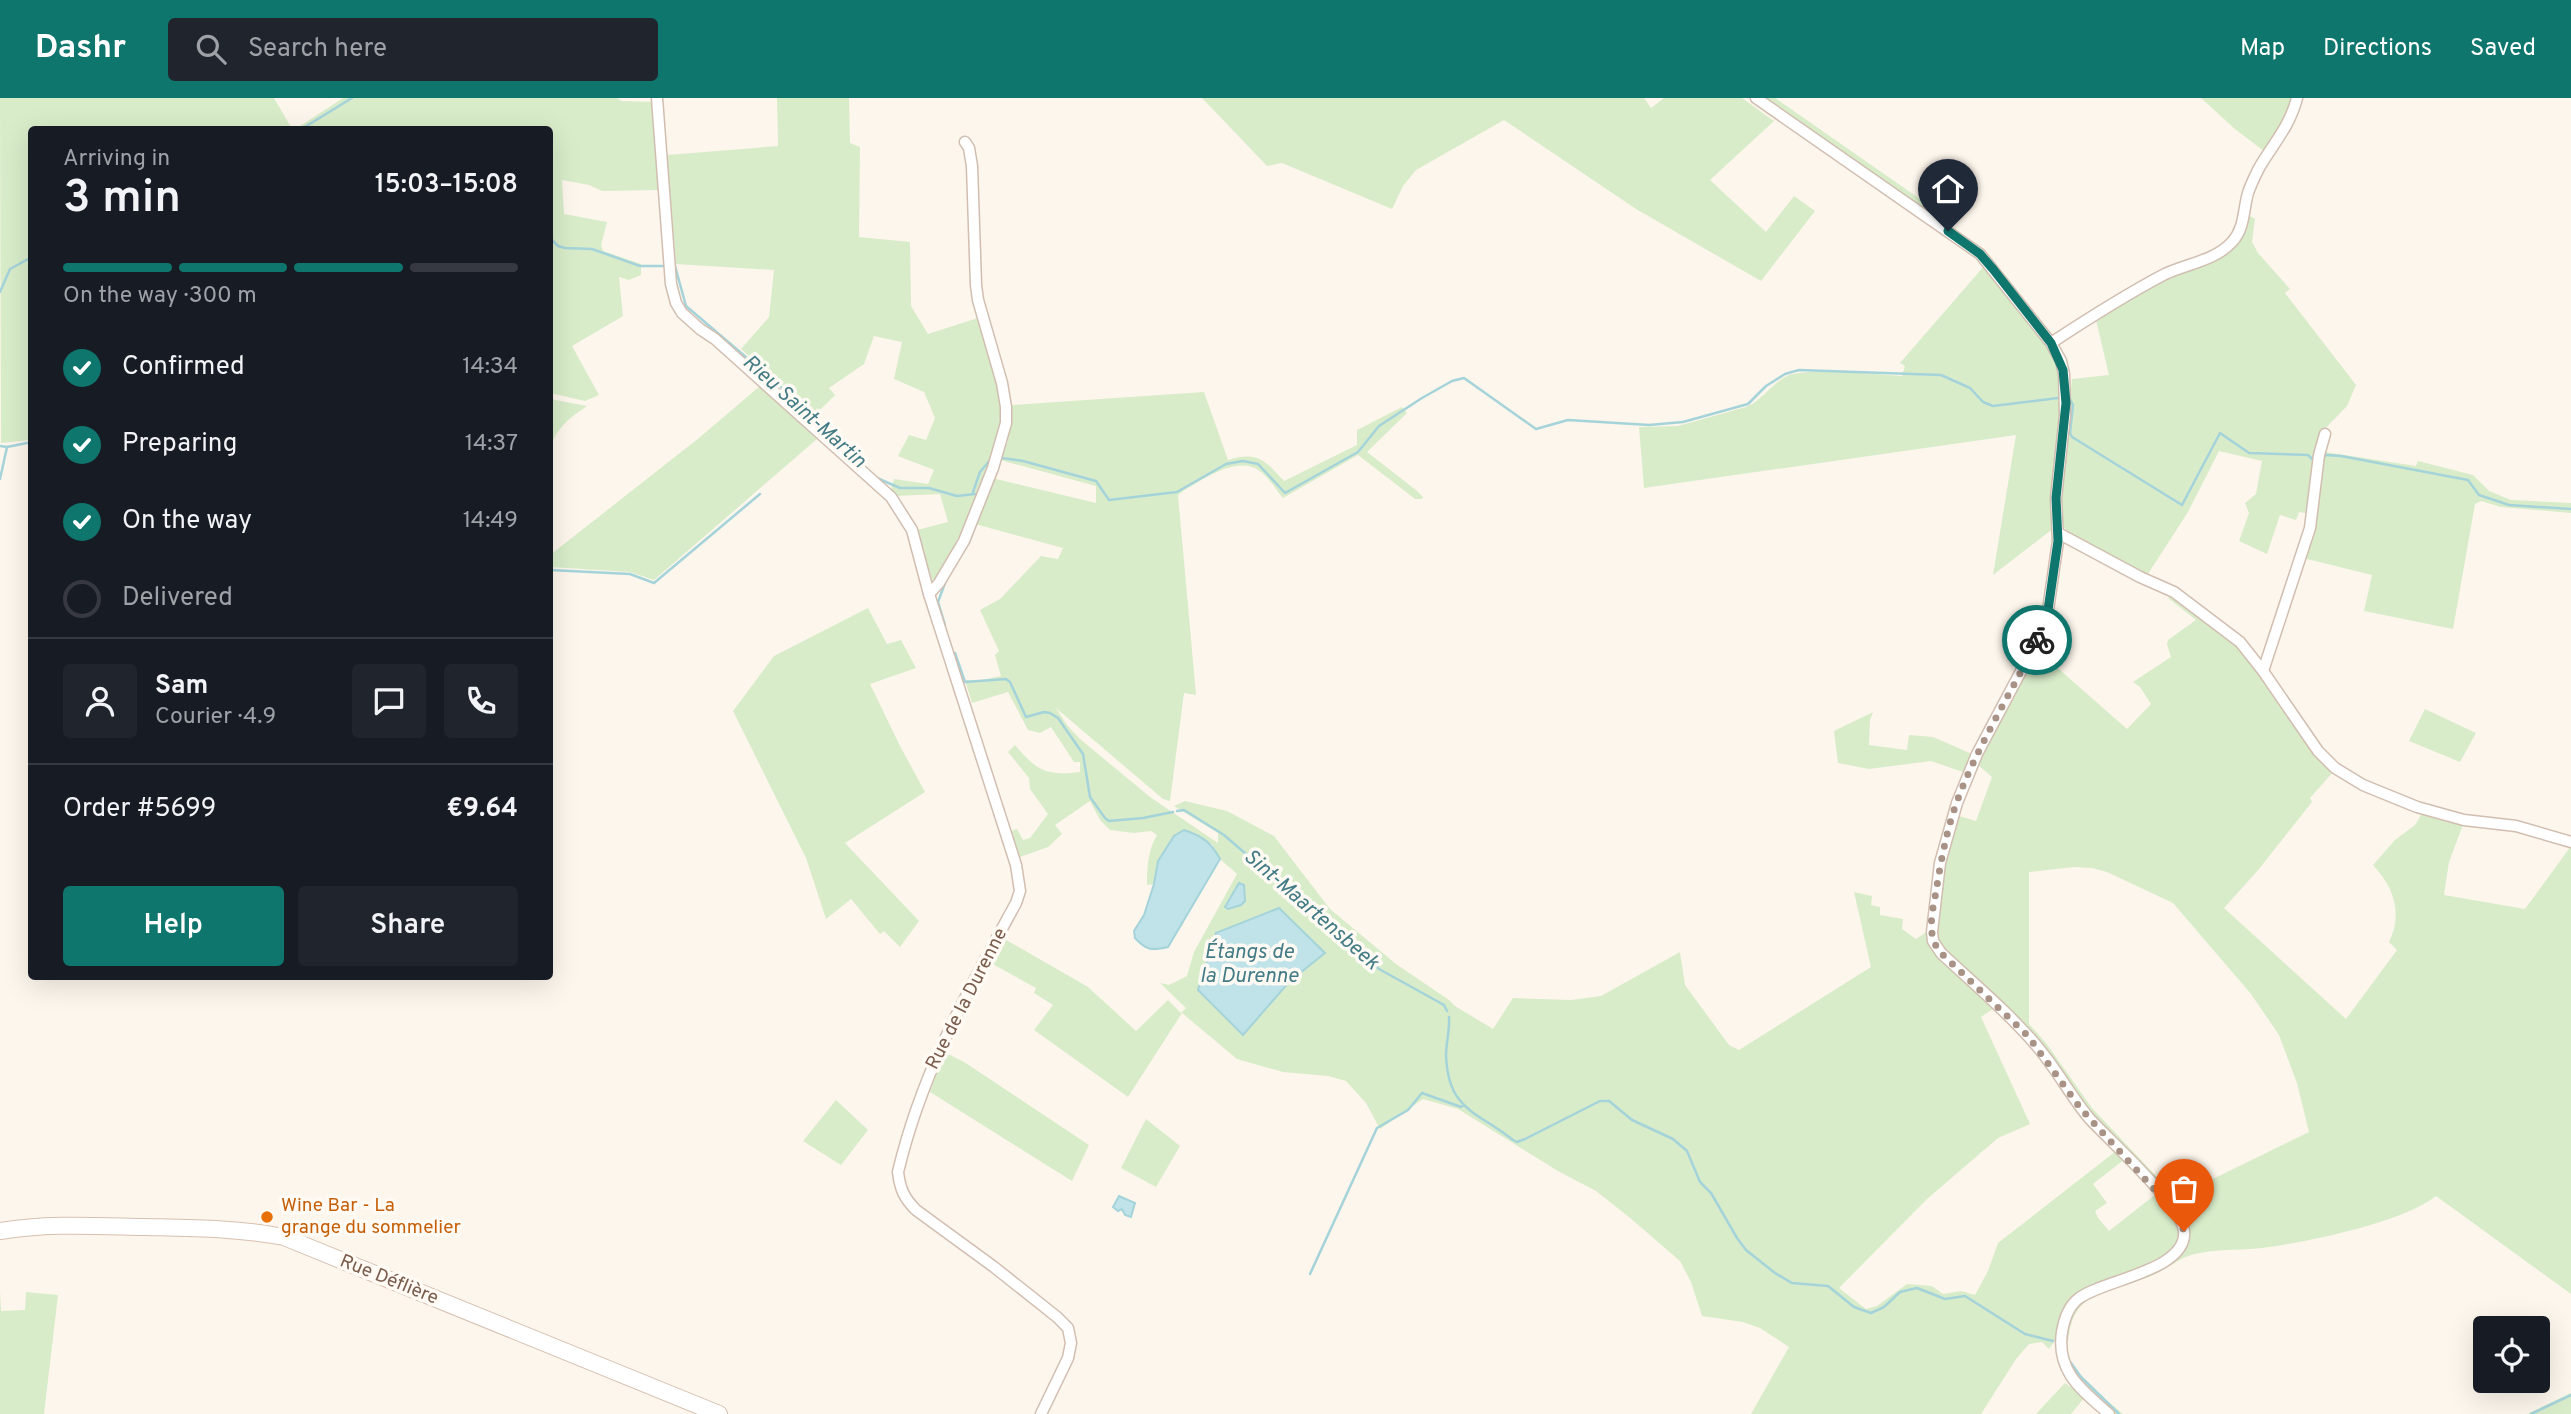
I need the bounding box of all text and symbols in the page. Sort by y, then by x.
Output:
search box [168,18,658,81]
text: Dashr [35,28,126,70]
icon: search [192,30,230,68]
text: Search here [248,33,387,66]
text: Map [2240,34,2285,64]
text: Directions [2323,34,2432,64]
text: Saved [2470,34,2536,64]
text: Arriving in [63,145,170,174]
pin [1918,159,1978,231]
text: 15:03–15:08 [375,169,518,202]
text: 3 min [63,170,181,229]
icon: home [1929,170,1967,208]
text: On the way · 300 m [63,282,257,311]
icon: check [63,349,101,387]
water label: Rieu Saint-Martin [736,349,872,475]
text: Confirmed [122,351,245,384]
text: 14:34 [462,353,518,382]
icon: check [63,426,101,464]
text: Preparing [122,428,237,461]
text: 14:37 [465,430,518,459]
icon: check [63,503,101,541]
text: On the way [122,505,252,538]
text: 14:49 [463,507,518,536]
text: Delivered [122,582,233,615]
courier [2002,605,2072,675]
icon: bike [2018,621,2056,659]
button: person [63,664,137,738]
button: chat [352,664,426,738]
button: phone [444,664,518,738]
text: Sam [155,670,208,703]
text: Courier · 4.9 [155,703,276,732]
text: Order #5699 [63,793,216,826]
text: €9.64 [447,793,518,826]
water label: Sint-Maartensbeek [1238,844,1385,977]
button: Help [63,886,284,966]
button: Share [298,886,518,966]
street label: Rue de la Durenne [921,924,1013,1074]
water label: Étangs de la Durenne [1200,938,1299,990]
pin [2154,1159,2214,1231]
icon: bag [2165,1170,2203,1208]
place label: Wine Bar - La grange du sommelier [281,1194,462,1240]
marker: Wine Bar - La grange du sommelier [259,1209,275,1225]
street label: Rue Déflière [336,1249,442,1311]
map controls [2473,1316,2550,1393]
button: locate [2473,1316,2550,1393]

